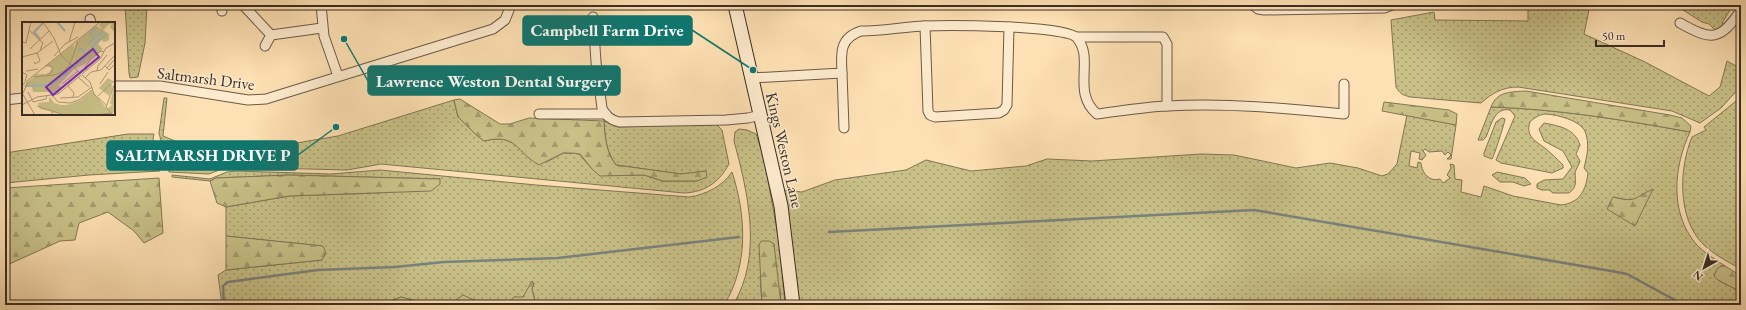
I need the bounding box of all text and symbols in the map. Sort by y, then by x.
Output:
callout: Campbell Farm Drive [523,16,692,45]
text: Campbell Farm Drive [530,19,684,41]
inset map [22,22,115,115]
scale bar [1596,22,1664,48]
text: 50 m [1602,28,1626,44]
street label: Saltmarsh Drive [156,62,256,95]
callout: Lawrence Weston Dental Surgery [368,66,620,95]
text: Lawrence Weston Dental Surgery [376,70,613,92]
street label: Kings Weston Lane [761,90,808,210]
callout: SALTMARSH DRIVE P [107,141,298,170]
text: SALTMARSH DRIVE P [115,144,291,166]
north arrow [1684,248,1724,288]
text: N [1690,267,1706,284]

